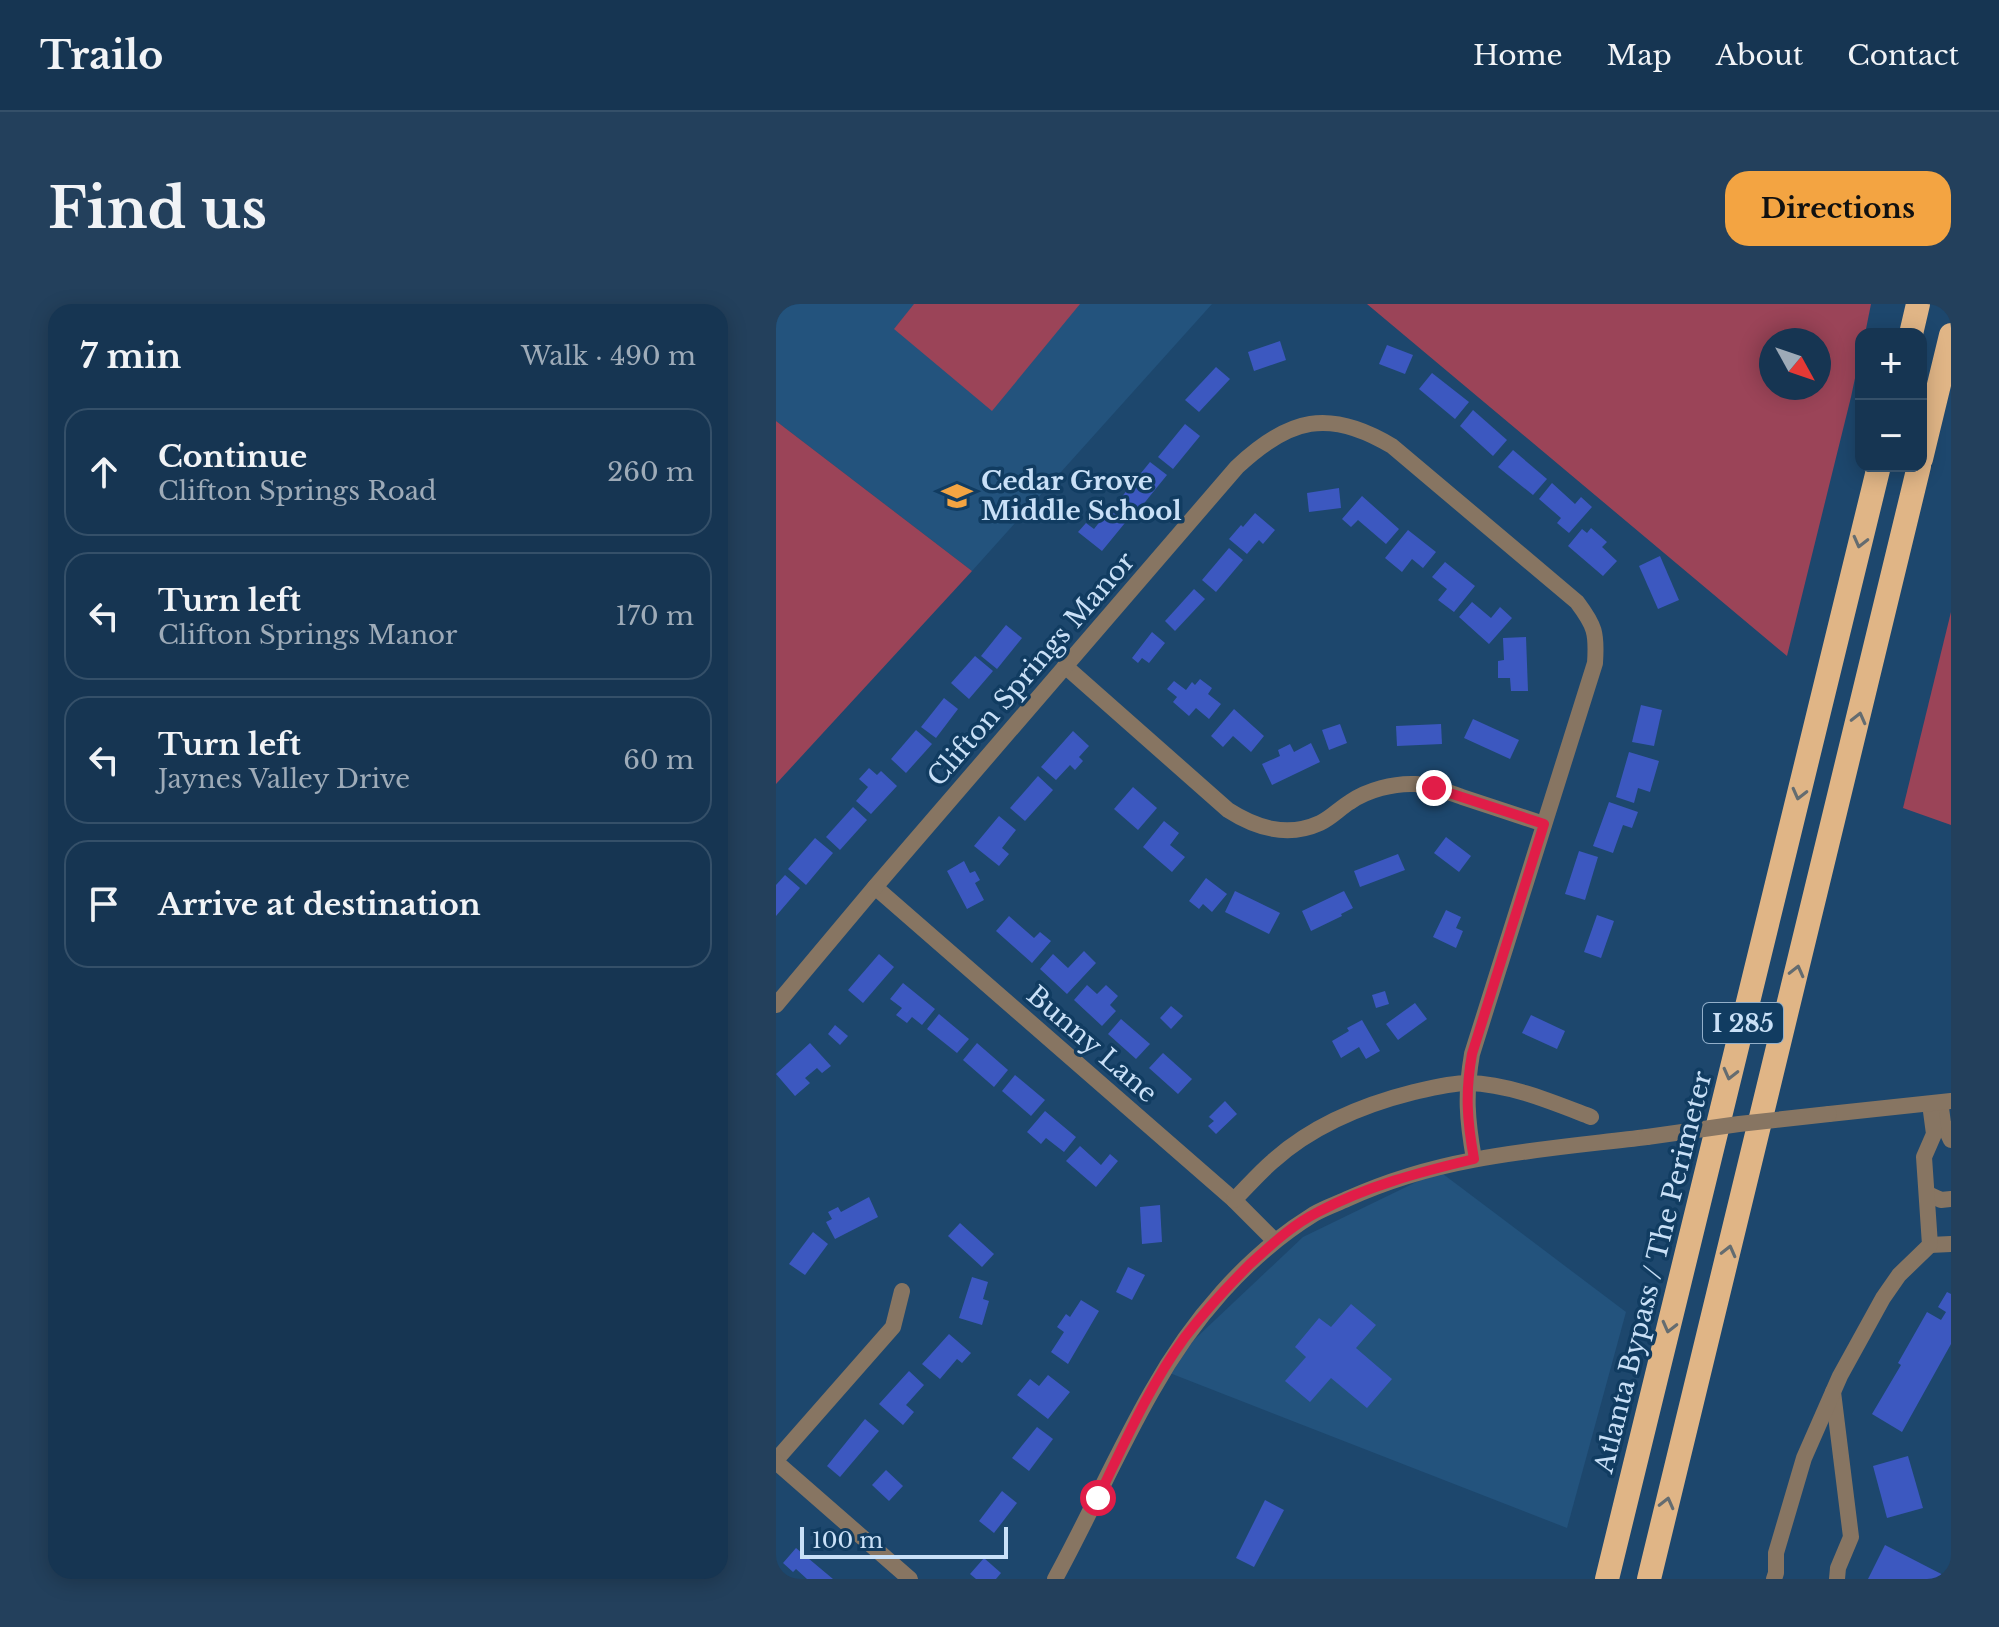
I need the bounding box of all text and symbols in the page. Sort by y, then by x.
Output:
text: Trailo [40,32,163,79]
text: Home [1473,38,1563,73]
text: Map [1607,38,1672,73]
text: About [1716,38,1803,73]
text: Contact [1847,38,1959,73]
button: Directions [1725,171,1951,246]
text: Find us [48,174,267,243]
north arrow [1759,328,1831,400]
map controls [1855,328,1927,472]
button: + [1855,328,1927,400]
text: 7 min [80,335,181,377]
text: Walk · 490 m [521,340,696,372]
button: − [1855,400,1927,472]
text: Continue [158,438,307,475]
icon: ahead [82,450,126,494]
text: 260 m [607,456,694,488]
place label: Cedar Grove Middle School [981,465,1182,527]
text: Clifton Springs Road [158,475,437,507]
school or university icon: Cedar Grove Middle School [940,479,974,513]
one-way arrow [1852,534,1869,548]
street label: Clifton Springs Manor [921,545,1142,793]
text: Turn left [158,582,301,619]
icon: left [82,594,126,638]
text: 170 m [615,600,694,632]
text: Clifton Springs Manor [158,619,457,651]
one-way arrow [1849,712,1866,726]
text: Turn left [158,726,301,763]
icon: left [82,738,126,782]
text: 60 m [623,744,694,776]
text: Jaynes Valley Drive [158,763,410,795]
route end [1416,770,1452,806]
one-way arrow [1791,787,1808,801]
icon: arrive [82,882,126,926]
text: Arrive at destination [158,886,481,923]
one-way arrow [1788,964,1805,978]
street label: Bunny Lane [1020,979,1164,1109]
road number: I 285 [1703,1003,1783,1043]
street label: Atlanta Bypass / The Perimeter [1587,1067,1719,1477]
one-way arrow [1723,1067,1740,1081]
one-way arrow [1720,1244,1737,1258]
one-way arrow [1661,1319,1678,1333]
route start [1080,1480,1116,1516]
one-way arrow [1658,1497,1675,1511]
scale bar [800,1523,1008,1559]
text: 100 m [812,1527,883,1554]

